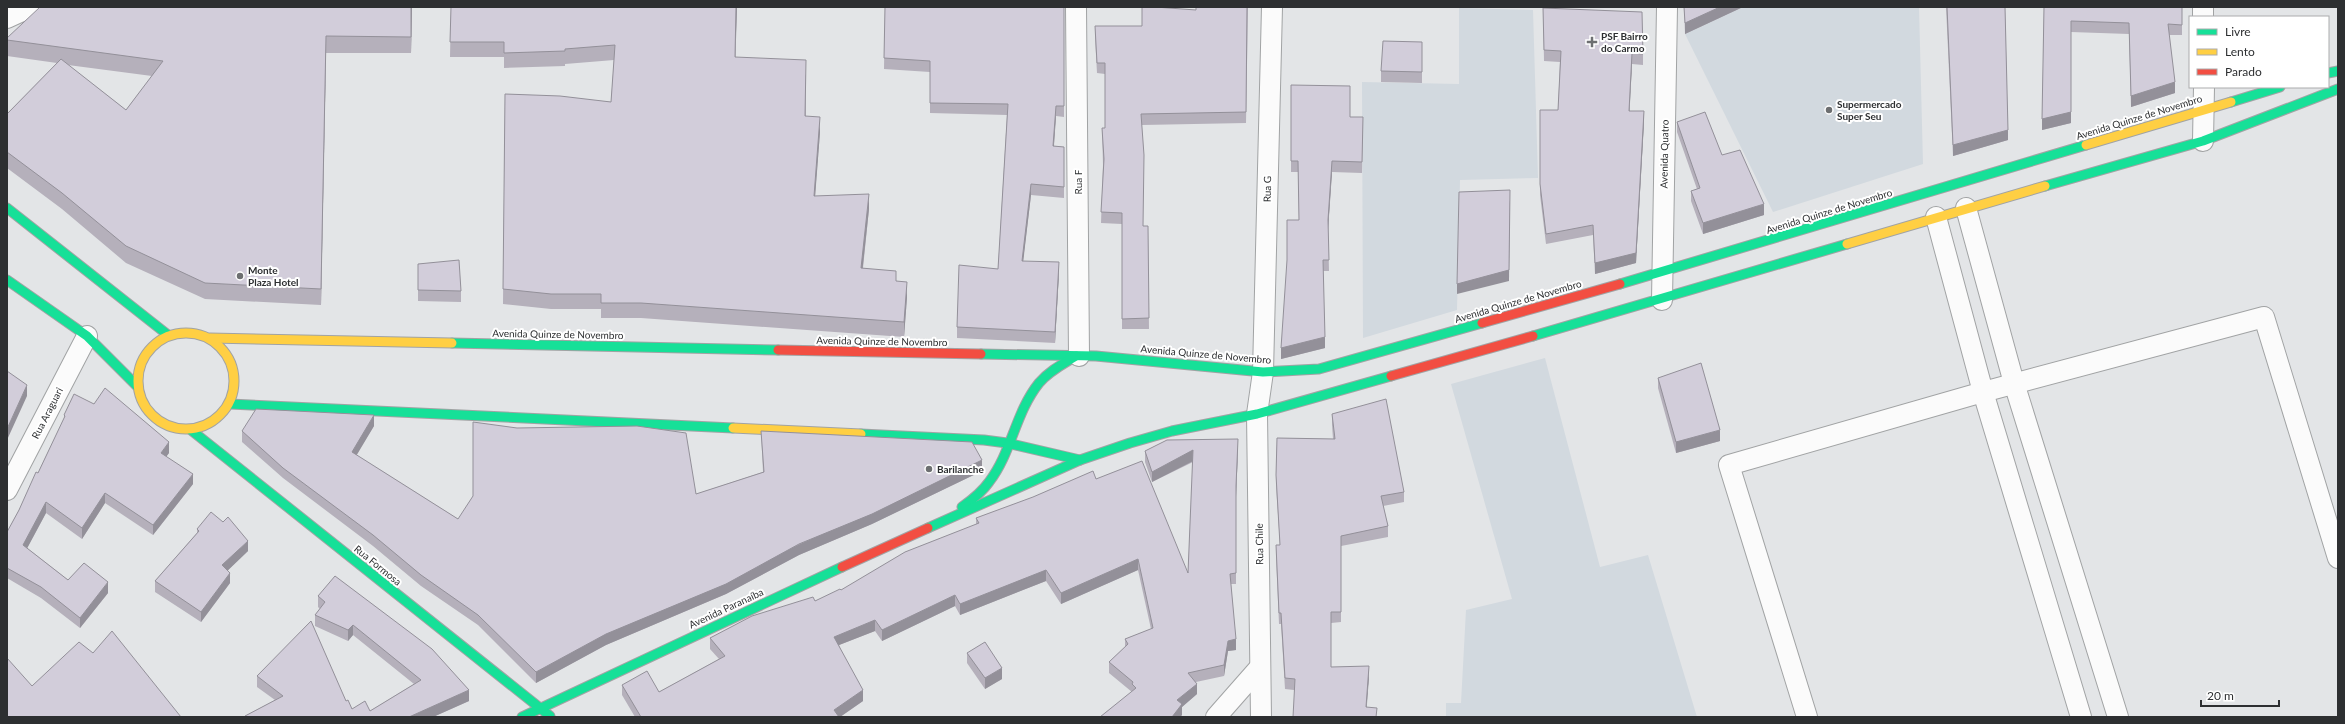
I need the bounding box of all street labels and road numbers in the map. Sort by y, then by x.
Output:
street label: Avenida Quinze de Novembro [2075,92,2204,142]
street label: Avenida Quatro [1657,119,1671,189]
street label: Rua F [1072,169,1084,194]
street label: Rua G [1261,176,1273,202]
street label: Avenida Quinze de Novembro [1765,186,1894,236]
street label: Avenida Quinze de Novembro [1453,277,1583,325]
street label: Avenida Quinze de Novembro [492,327,624,341]
street label: Avenida Quinze de Novembro [816,334,948,348]
street label: Avenida Quinze de Novembro [1140,342,1272,366]
street label: Rua Araguari [29,385,65,441]
street label: Rua Chile [1253,523,1265,565]
street label: Rua Formosa [352,542,404,588]
street label: Avenida Paranaíba [687,585,765,631]

